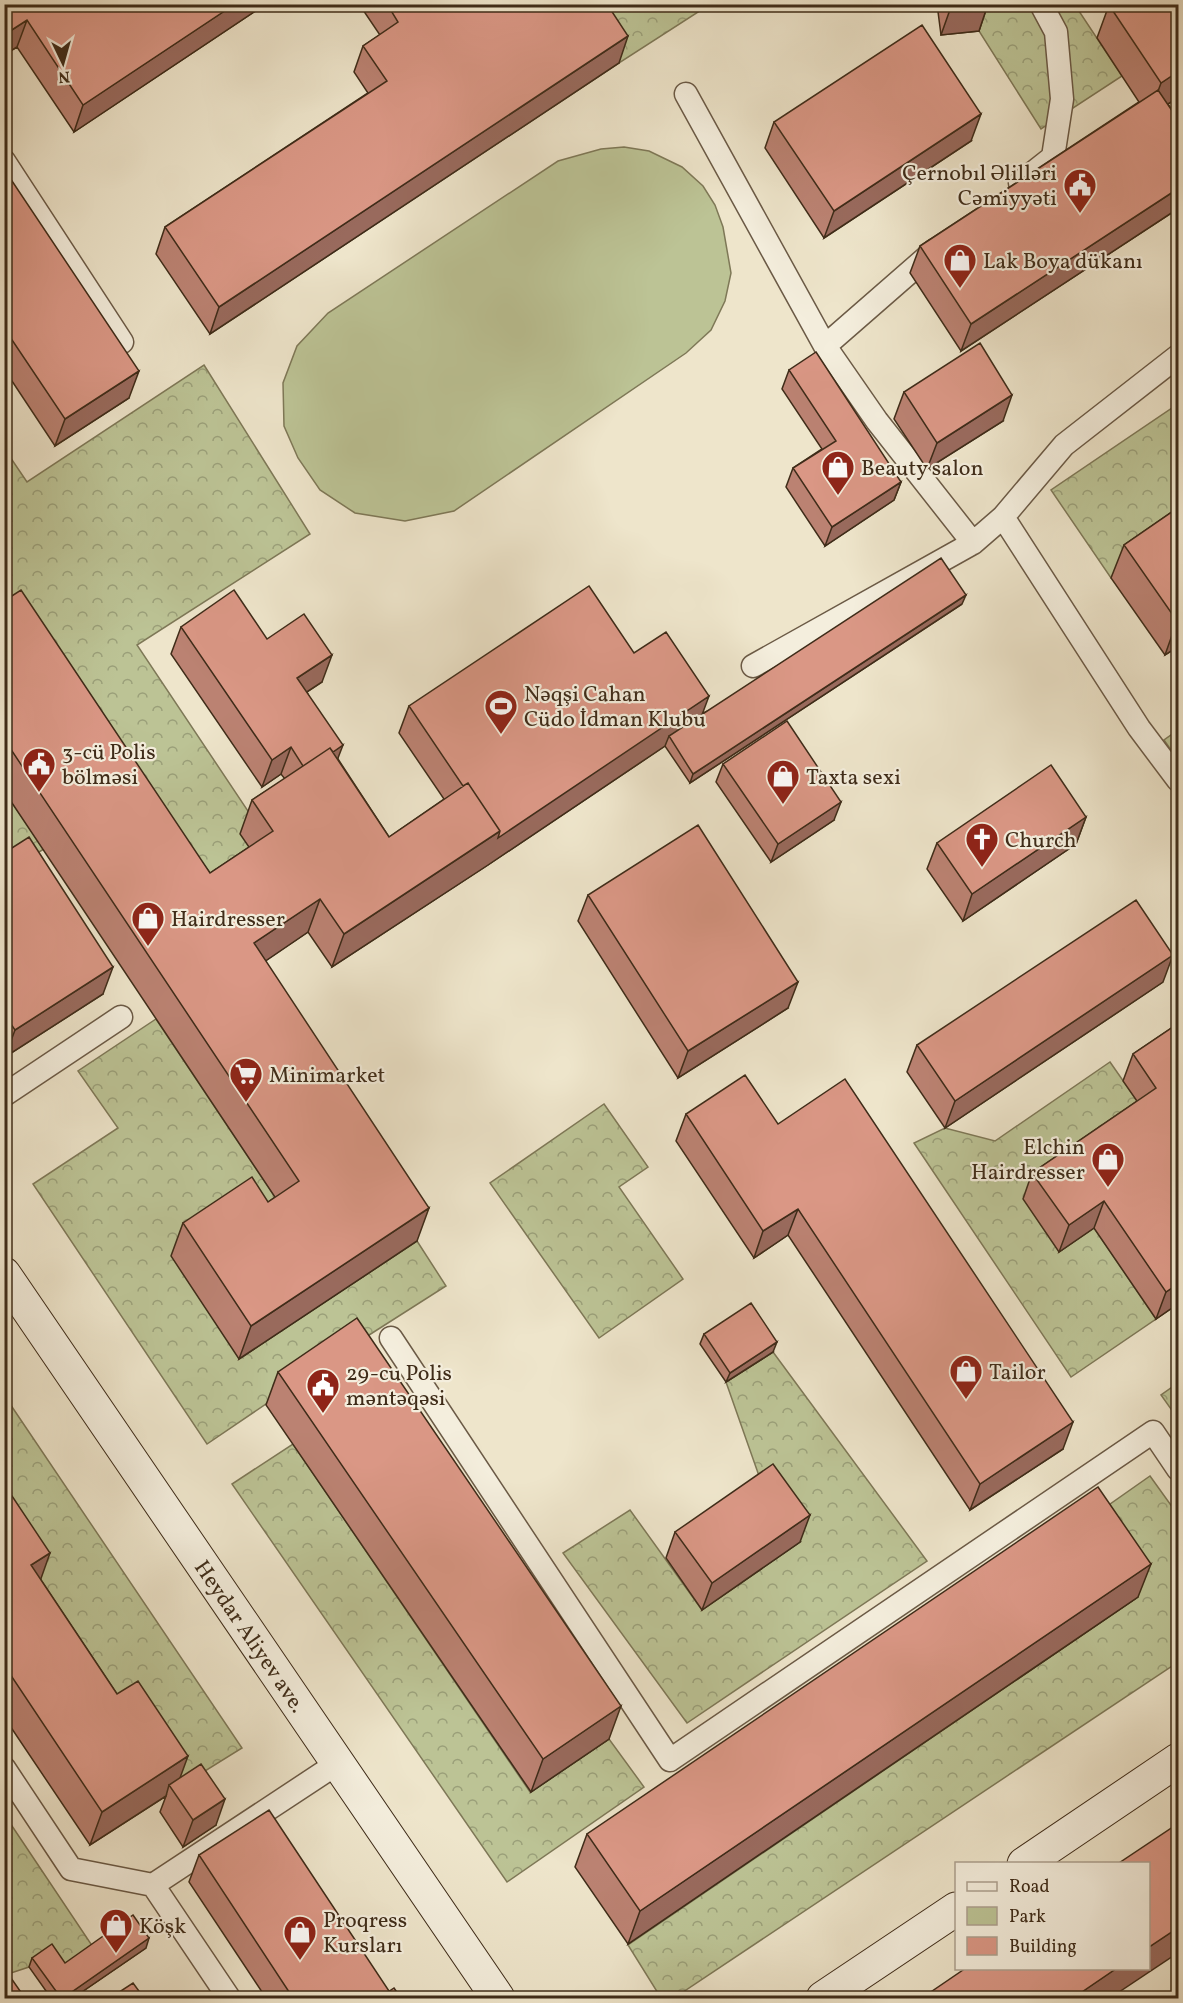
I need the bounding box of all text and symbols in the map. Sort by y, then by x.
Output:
north arrow [33,33,93,93]
text: N [57,64,71,87]
place label: Çernobıl Əlilləri Cəmiyyəti [902,159,1057,215]
public building icon: Çernobıl Əlilləri Cəmiyyəti [1062,167,1098,214]
shop icon: Lak Boya dükanı [942,242,978,289]
place label: Lak Boya dükanı [983,247,1143,278]
shop icon: Beauty salon [820,449,856,496]
place label: Beauty salon [861,454,984,485]
place label: Nəqşi Cahan Cüdo İdman Klubu [524,680,706,736]
sports icon: Nəqşi Cahan Cüdo İdman Klubu [483,688,519,735]
place label: 3-cü Polis bölməsi [62,738,156,794]
public building icon: 3-cü Polis bölməsi [21,746,57,793]
shop icon: Taxta sexi [765,758,801,805]
place label: Taxta sexi [806,763,901,794]
church icon: Church [964,821,1000,868]
place label: Church [1005,826,1077,857]
shop icon: Hairdresser [130,900,166,947]
place label: Hairdresser [171,905,285,936]
supermarket icon: Minimarket [228,1056,264,1103]
place label: Minimarket [269,1061,386,1092]
place label: Elchin Hairdresser [971,1133,1085,1189]
shop icon: Elchin Hairdresser [1090,1141,1126,1188]
shop icon: Tailor [948,1353,984,1400]
place label: Tailor [989,1358,1046,1389]
place label: 29-cu Polis məntəqəsi [346,1359,452,1415]
public building icon: 29-cu Polis məntəqəsi [305,1367,341,1414]
street label: Heydar Aliyev ave. [186,1555,312,1720]
legend [955,1862,1150,1970]
text: Road [1009,1875,1050,1900]
text: Park [1009,1905,1046,1930]
place label: Proqress Kursları [323,1906,407,1962]
shop icon: Köşk [98,1907,134,1954]
place label: Köşk [139,1912,186,1943]
shop icon: Proqress Kursları [282,1914,318,1961]
text: Building [1009,1935,1077,1960]

